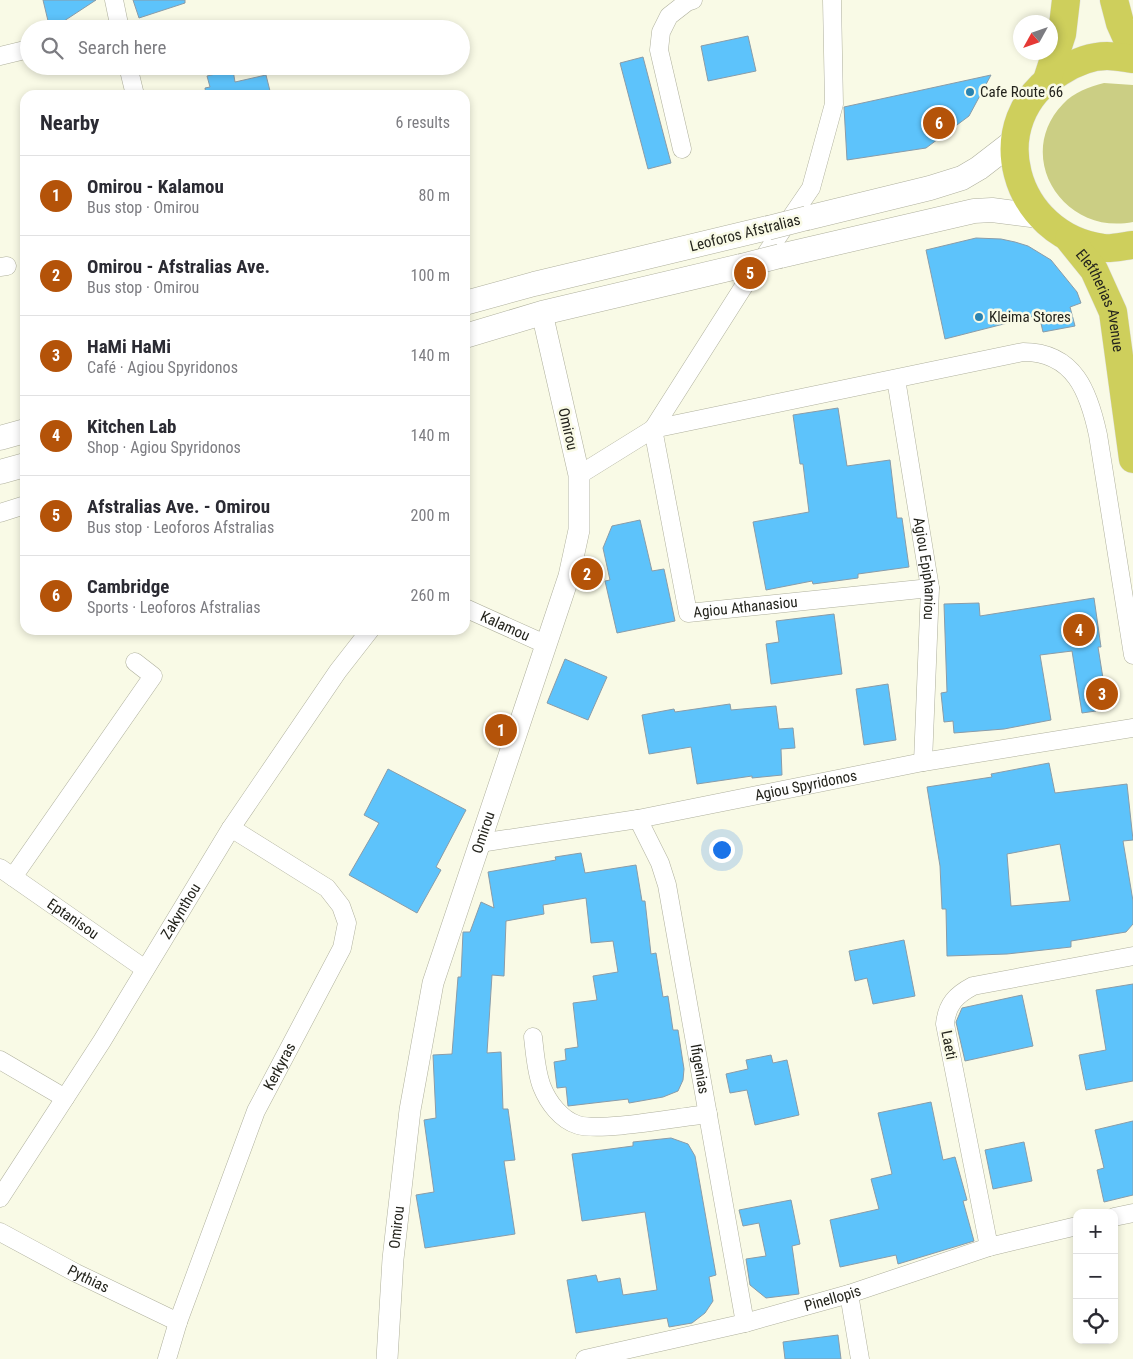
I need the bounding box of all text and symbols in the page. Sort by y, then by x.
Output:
north arrow [1013,15,1058,60]
search box [20,20,470,75]
icon: search [38,34,66,62]
text: Search here [78,36,166,59]
place label: Cafe Route 66 [980,83,1063,101]
marker: Cafe Route 66 [964,86,976,98]
pin: 6 [923,104,955,142]
text: Nearby [40,111,99,135]
text: 6 results [395,113,450,132]
text: Omirou - Kalamou [87,175,224,198]
text: 1 [52,186,60,205]
text: 80 m [418,186,450,205]
text: Bus stop · Omirou [87,198,199,217]
street label: Leoforos Afstralias [688,211,802,255]
street label: Eleftherias Avenue [1072,246,1127,353]
pin: 5 [734,254,766,292]
text: Omirou - Afstralias Ave. [87,255,270,278]
text: 2 [52,266,60,285]
text: 100 m [411,266,450,285]
text: Bus stop · Omirou [87,278,199,297]
place label: Kleima Stores [989,308,1071,326]
marker: Kleima Stores [973,311,985,323]
text: HaMi HaMi [87,335,171,358]
text: 3 [52,346,60,365]
text: 140 m [411,346,450,365]
text: Café · Agiou Spyridonos [87,358,238,377]
street label: Omirou [554,406,582,452]
text: Kitchen Lab [87,415,177,438]
text: 4 [52,426,60,445]
text: 140 m [411,426,450,445]
text: Shop · Agiou Spyridonos [87,438,241,457]
text: Afstralias Ave. - Omirou [87,495,270,518]
text: 5 [52,506,60,525]
text: 200 m [411,506,450,525]
street label: Agiou Epiphaniou [910,516,939,620]
text: Bus stop · Leoforos Afstralias [87,518,274,537]
pin: 2 [571,555,603,593]
text: Cambridge [87,575,169,598]
text: 6 [52,586,60,605]
text: 260 m [411,586,450,605]
street label: Agiou Athanasiou [692,593,798,621]
text: Sports · Leoforos Afstralias [87,598,261,617]
street label: Kalamou [478,607,533,645]
pin: 4 [1063,611,1095,649]
pin: 3 [1086,675,1118,713]
pin: 1 [485,711,517,749]
street label: Agiou Spyridonos [753,766,859,804]
street label: Omirou [468,809,499,856]
your location [709,837,735,863]
street label: Zakynthou [157,880,204,942]
street label: Eptanisou [44,895,102,943]
street label: Laeti [937,1029,961,1061]
street label: Kerkyras [260,1040,299,1093]
street label: Ifigenias [686,1042,713,1095]
street label: Omirou [385,1205,408,1250]
map controls [1073,1209,1118,1344]
button: + [1073,1209,1118,1254]
button: − [1073,1254,1118,1299]
street label: Pythias [64,1261,112,1297]
street label: Pinellopis [802,1282,864,1315]
button: locate [1073,1299,1118,1344]

